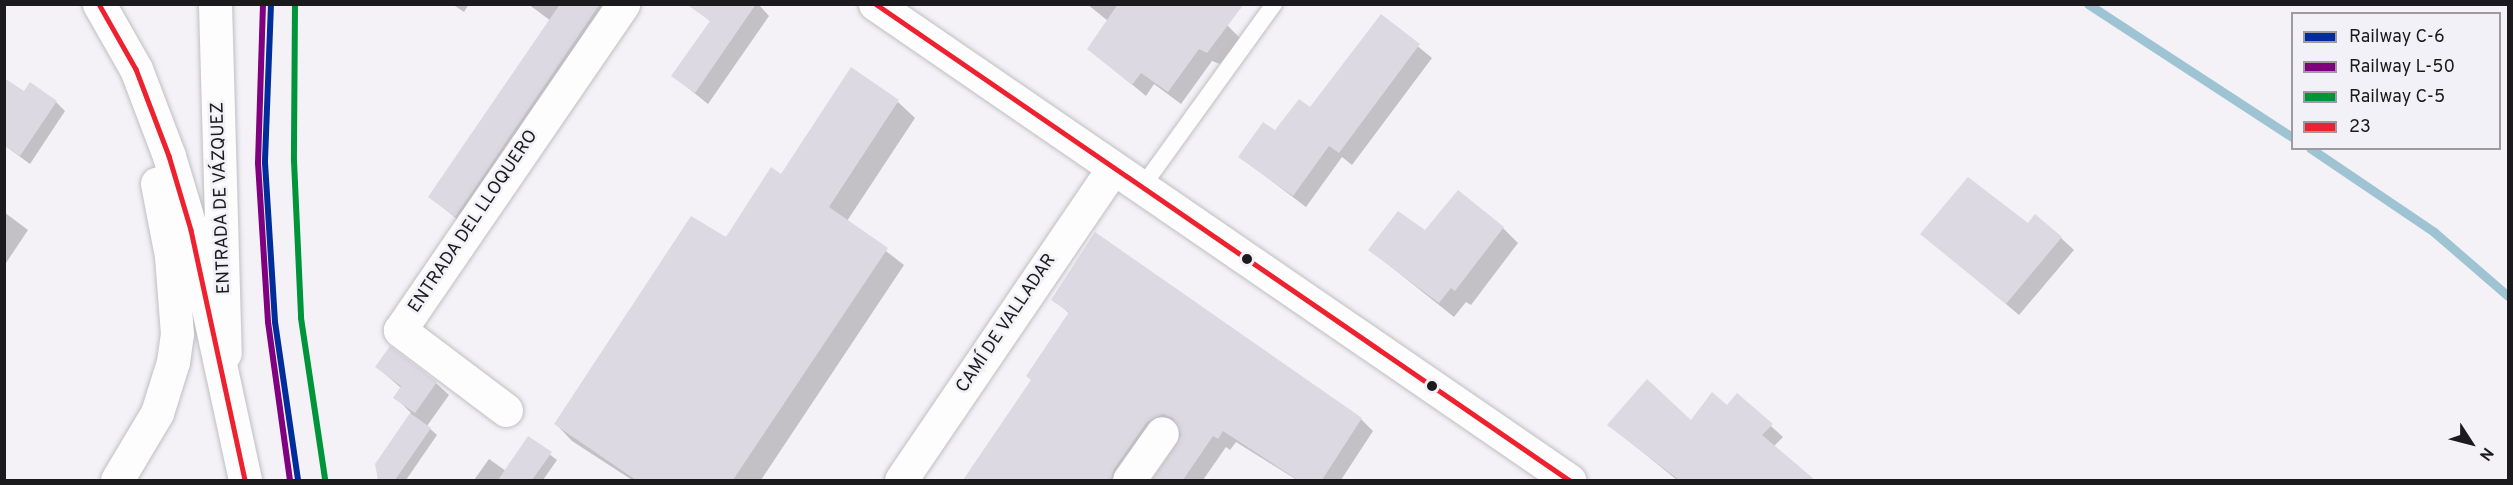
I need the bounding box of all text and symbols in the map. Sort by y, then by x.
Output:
legend [2291,12,2501,150]
text: Railway C-6 [2349,26,2445,49]
text: Railway L-50 [2349,56,2455,79]
text: Railway C-5 [2349,86,2445,109]
street label: ENTRADA DE VÁZQUEZ [208,101,236,295]
text: 23 [2349,116,2371,139]
street label: ENTRADA DEL LLOQUERO [404,126,544,318]
street label: CAMÍ DE VALLADAR [952,250,1062,398]
unlabelled marker [1241,253,1253,265]
unlabelled marker [1426,380,1438,392]
north arrow [2441,413,2501,473]
text: N [2474,443,2497,464]

